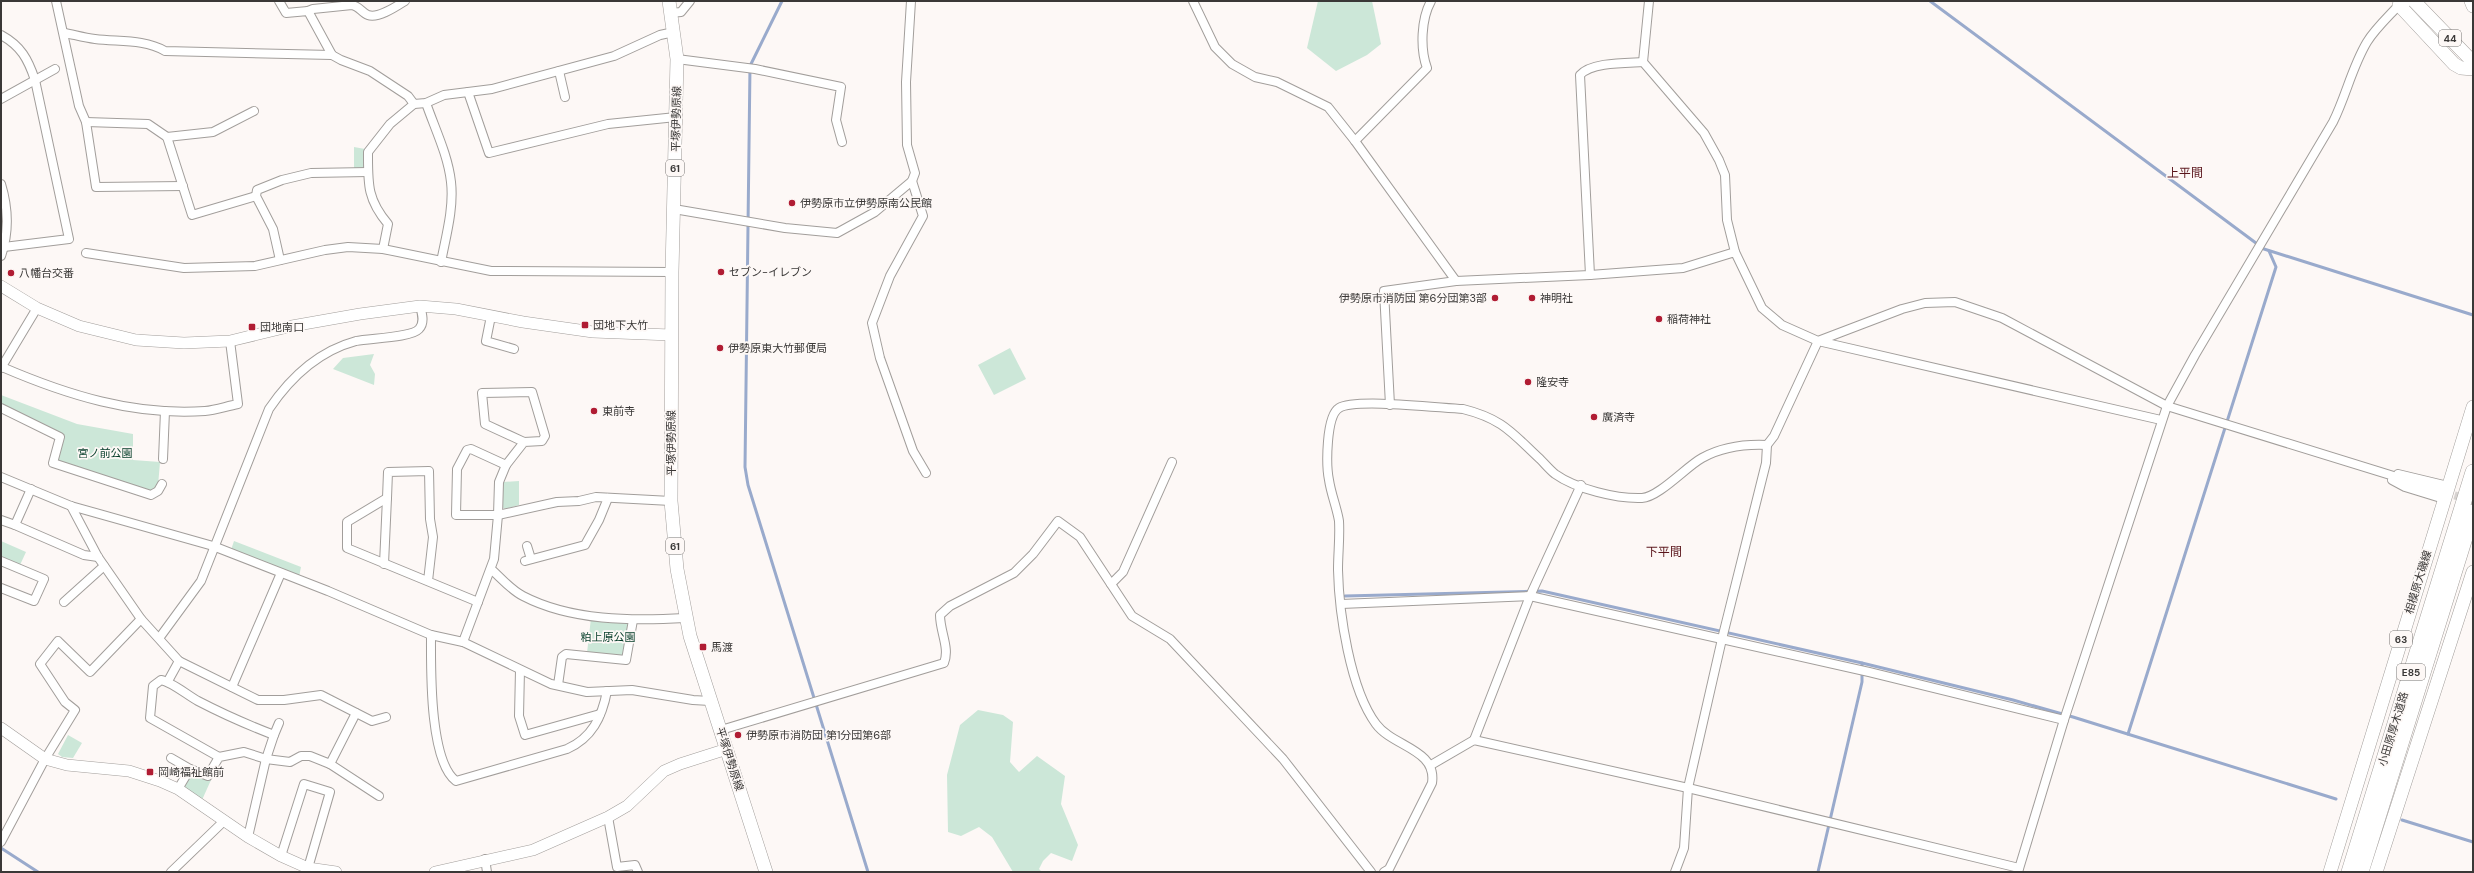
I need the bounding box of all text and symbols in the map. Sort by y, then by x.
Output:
road number: 44 [2439,30,2461,46]
street label: 平塚伊勢原線 [668,86,684,152]
road number: 61 [666,160,684,176]
district label: 上平間 [2167,165,2203,181]
place label: 伊勢原市立伊勢原南公民館 [800,196,932,210]
marker: 伊勢原市立伊勢原南公民館 [787,198,797,208]
place label: セブン-イレブン [729,265,812,279]
place label: 八幡台交番 [19,266,74,280]
marker: セブン-イレブン [716,267,726,277]
marker: 八幡台交番 [6,268,16,278]
place label: 伊勢原市消防団 第6分団第3部 [1339,291,1487,305]
place label: 神明社 [1540,291,1573,305]
marker: 伊勢原市消防団 第6分団第3部 [1490,293,1500,303]
marker: 神明社 [1527,293,1537,303]
place label: 稲荷神社 [1667,312,1711,326]
marker: 稲荷神社 [1654,314,1664,324]
place label: 団地下大竹 [593,318,648,332]
place label: 団地南口 [260,320,304,334]
marker: 団地下大竹 [580,320,590,330]
marker: 団地南口 [247,322,257,332]
place label: 伊勢原東大竹郵便局 [728,341,827,355]
marker: 伊勢原東大竹郵便局 [715,343,725,353]
place label: 隆安寺 [1536,375,1569,389]
marker: 隆安寺 [1523,377,1533,387]
place label: 東前寺 [602,404,635,418]
marker: 東前寺 [589,406,599,416]
street label: 平塚伊勢原線 [664,410,678,476]
place label: 廣済寺 [1602,410,1635,424]
marker: 廣済寺 [1589,412,1599,422]
park label: 宮ノ前公園 [78,446,133,460]
road number: 61 [666,538,684,554]
district label: 下平間 [1646,544,1682,560]
street label: 相模原大磯線 [2402,548,2434,616]
park label: 粕上原公園 [581,630,636,644]
road number: 63 [2390,631,2412,647]
place label: 馬渡 [711,640,733,654]
marker: 馬渡 [698,642,708,652]
road number: E85 [2397,664,2425,680]
street label: 小田原厚木道路 [2375,690,2411,768]
street label: 平塚伊勢原線 [713,725,747,793]
place label: 伊勢原市消防団 第1分団第6部 [746,728,891,742]
marker: 伊勢原市消防団 第1分団第6部 [733,730,743,740]
place label: 岡崎福祉館前 [158,765,224,779]
marker: 岡崎福祉館前 [145,767,155,777]

